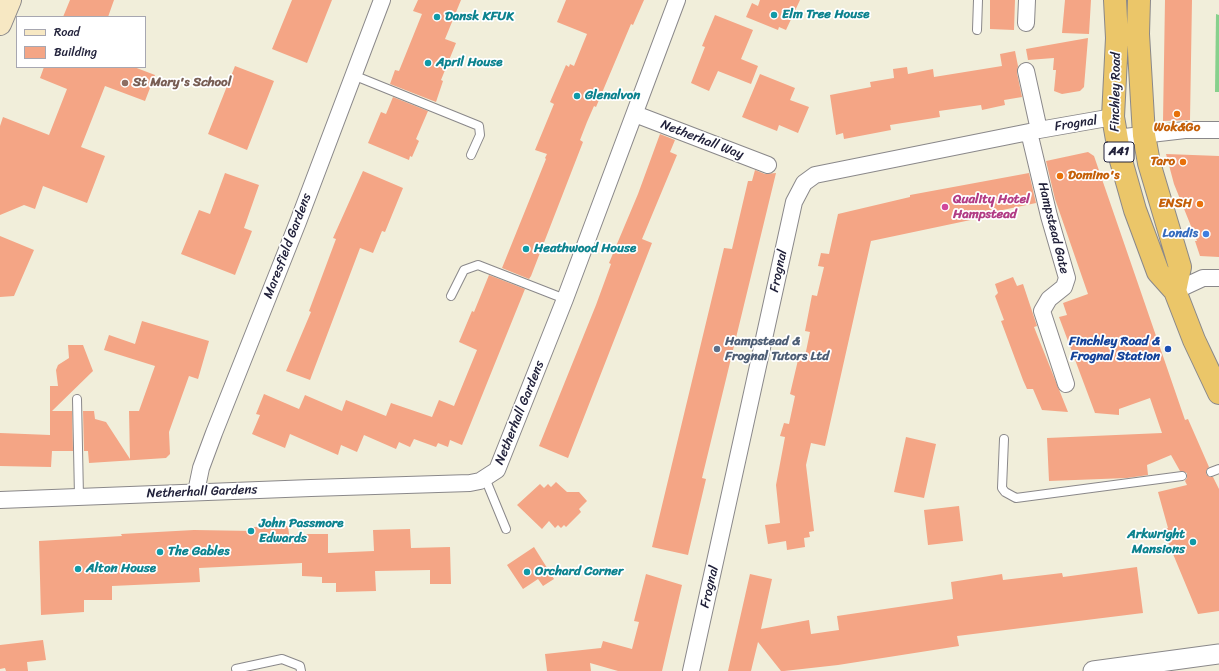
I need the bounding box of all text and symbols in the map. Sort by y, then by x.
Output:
place label: Elm Tree House [782,7,869,23]
place label: Dansk KFUK [445,9,514,25]
marker: Elm Tree House [769,10,779,20]
marker: Dansk KFUK [432,12,442,22]
legend [16,16,146,68]
text: Road [54,21,80,43]
text: Building [54,41,97,63]
street label: Finchley Road [1108,52,1124,132]
place label: April House [436,55,502,71]
marker: April House [423,58,433,68]
place label: St Mary's School [133,75,231,91]
marker: St Mary's School [120,78,130,88]
place label: Glenalvon [585,88,640,104]
marker: Glenalvon [572,91,582,101]
marker: Wok&Go [1172,109,1182,119]
street label: Frognal [1054,113,1098,135]
street label: Netherhall Way [658,117,746,163]
place label: Wok&Go [1154,120,1200,136]
road number: A41 [1104,142,1134,162]
place label: Taro [1150,154,1175,170]
marker: Taro [1178,157,1188,167]
place label: Domino's [1068,168,1120,184]
marker: Domino's [1055,171,1065,181]
street label: Hampstead Gate [1034,181,1072,275]
street label: Maresfield Gardens [261,191,315,301]
place label: Quality Hotel Hampstead [953,192,1030,223]
place label: ENSH [1158,196,1192,212]
marker: ENSH [1195,199,1205,209]
marker: Quality Hotel Hampstead [940,202,950,212]
place label: Londis [1163,226,1198,242]
marker: Londis [1201,229,1211,239]
place label: Heathwood House [534,241,636,257]
marker: Heathwood House [521,244,531,254]
street label: Frognal [767,248,791,294]
place label: Hampstead & Frognal Tutors Ltd [725,334,829,365]
place label: Finchley Road & Frognal Station [1069,334,1160,365]
marker: Hampstead & Frognal Tutors Ltd [712,344,722,354]
marker: Finchley Road & Frognal Station [1163,344,1173,354]
street label: Netherhall Gardens [492,359,548,467]
street label: Netherhall Gardens [146,482,258,502]
place label: John Passmore Edwards [259,516,343,547]
marker: John Passmore Edwards [246,526,256,536]
place label: Arkwright Mansions [1127,527,1185,558]
marker: Arkwright Mansions [1188,537,1198,547]
place label: The Gables [168,544,230,560]
marker: The Gables [155,547,165,557]
place label: Alton House [86,561,156,577]
marker: Alton House [73,564,83,574]
place label: Orchard Corner [535,564,623,580]
street label: Frognal [698,564,722,610]
marker: Orchard Corner [522,567,532,577]

